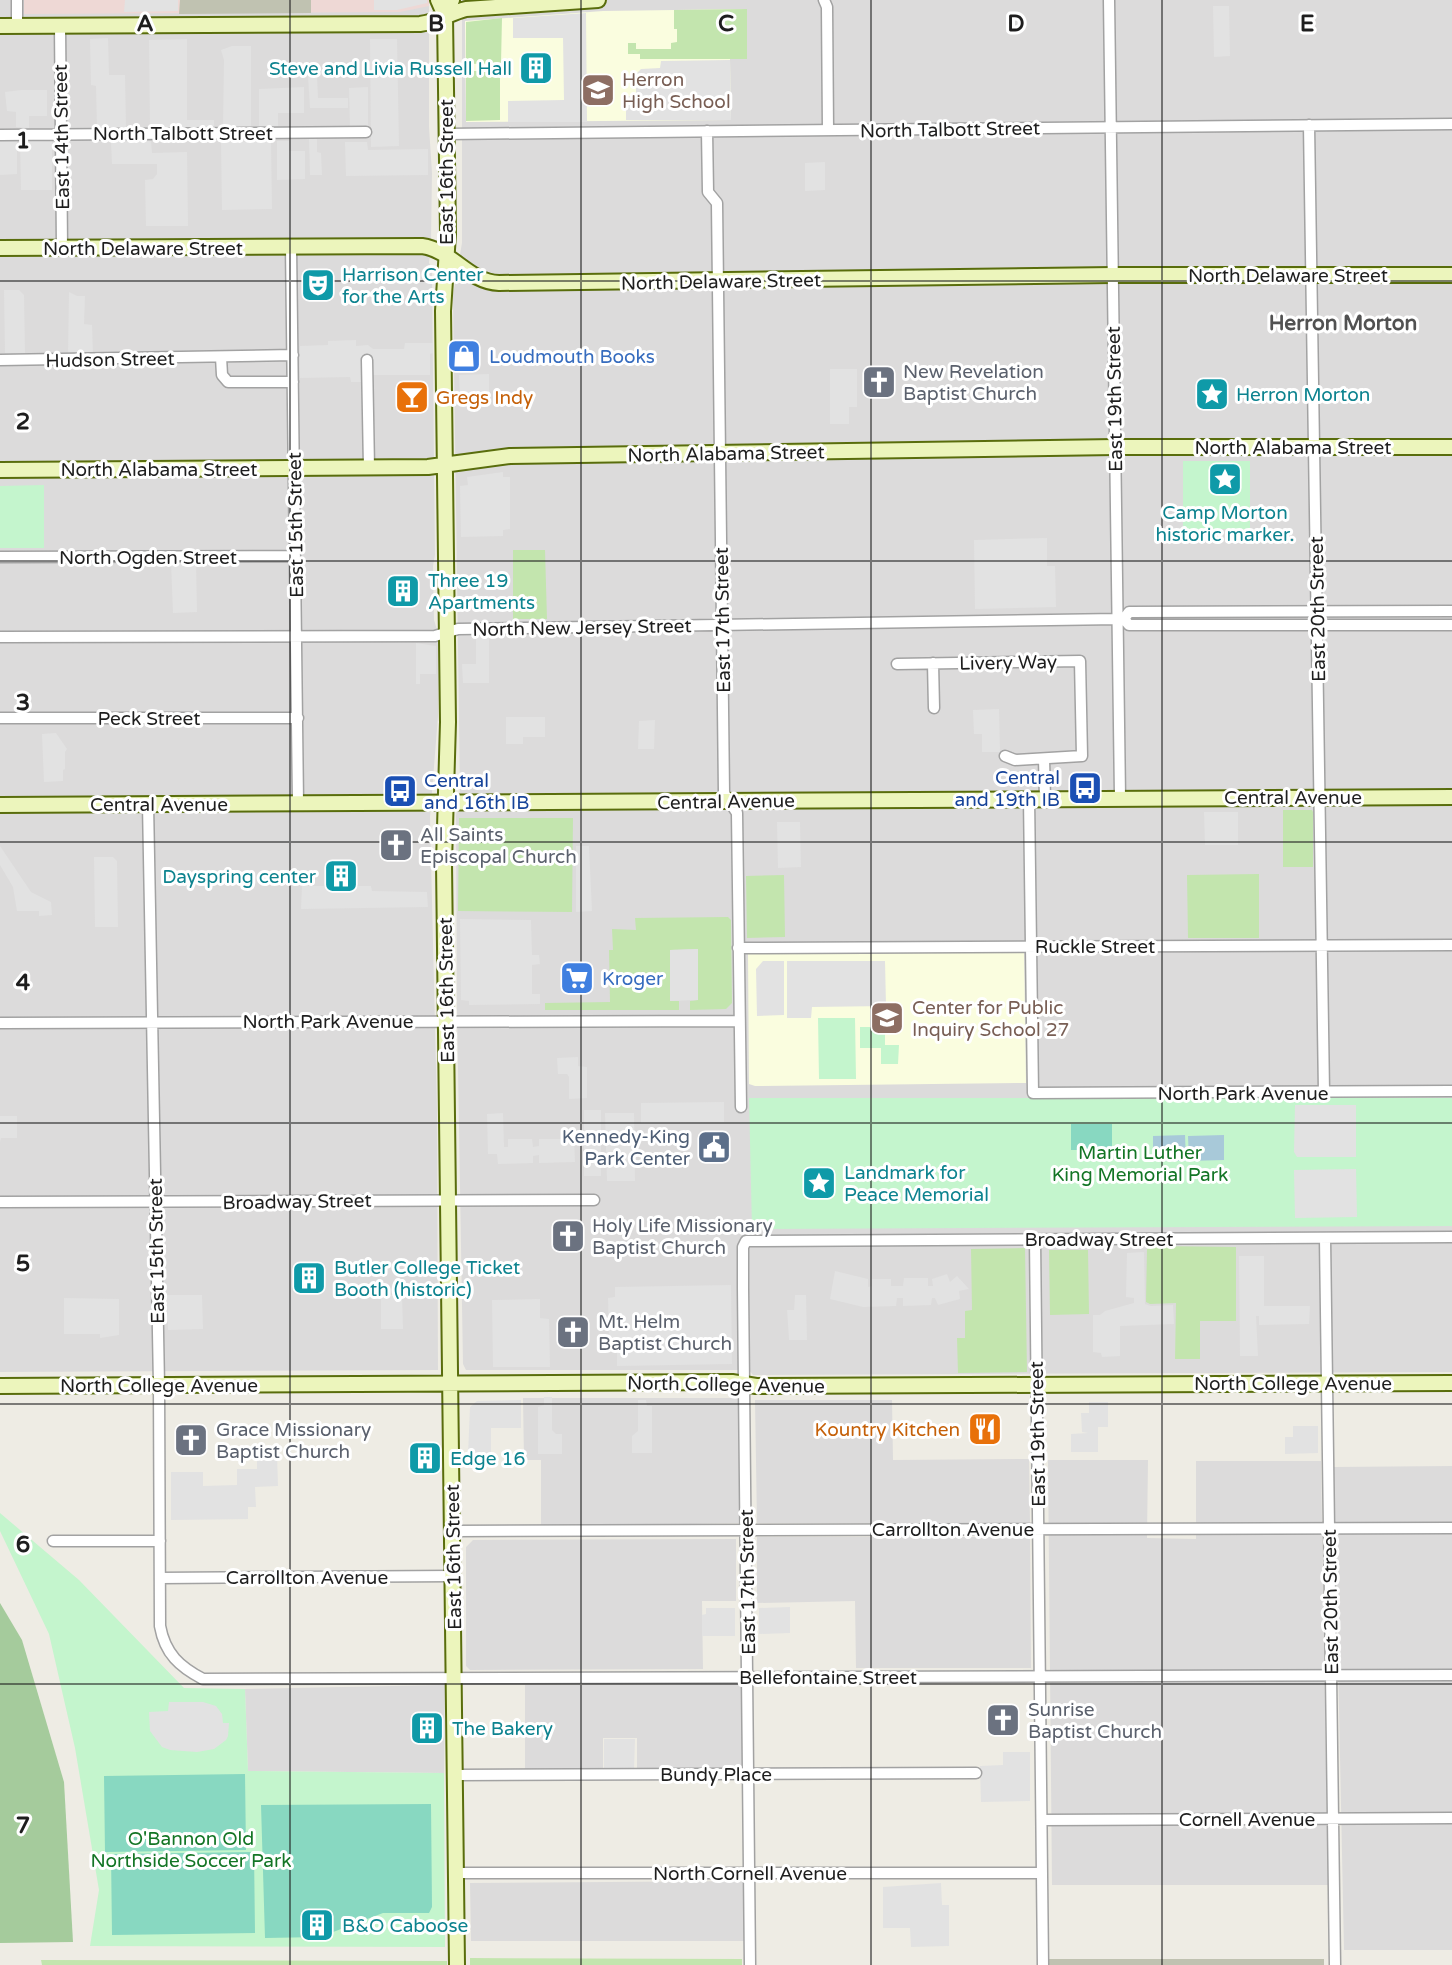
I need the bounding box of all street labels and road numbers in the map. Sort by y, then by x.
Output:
street label: East 14th Street [50,64,74,210]
street label: East 16th Street [436,99,458,245]
street label: North Talbott Street [860,117,1040,143]
street label: North Talbott Street [93,123,273,145]
street label: North Delaware Street [43,238,243,260]
street label: North Delaware Street [1188,265,1388,287]
street label: North Delaware Street [621,269,821,295]
street label: East 19th Street [1103,326,1127,472]
street label: Hudson Street [45,348,175,372]
street label: North Alabama Street [1194,437,1392,459]
street label: North Alabama Street [627,441,825,467]
street label: East 15th Street [284,452,308,598]
street label: North Alabama Street [60,459,258,481]
street label: East 20th Street [1306,536,1330,682]
street label: North Ogden Street [59,547,237,569]
street label: East 17th Street [711,547,735,693]
street label: North New Jersey Street [472,615,692,641]
street label: Livery Way [959,651,1057,675]
street label: Peck Street [98,708,200,730]
street label: Central Avenue [1224,787,1362,809]
street label: Central Avenue [657,790,795,814]
street label: Central Avenue [90,794,228,816]
street label: East 16th Street [435,917,459,1063]
street label: Ruckle Street [1035,936,1155,958]
street label: North Park Avenue [242,1011,414,1033]
street label: North Park Avenue [1157,1083,1329,1105]
street label: East 15th Street [145,1178,169,1324]
street label: Broadway Street [222,1190,372,1214]
street label: Broadway Street [1024,1229,1174,1251]
street label: East 19th Street [1026,1361,1050,1507]
street label: North College Avenue [627,1372,825,1398]
street label: North College Avenue [1194,1373,1392,1395]
street label: North College Avenue [60,1375,258,1397]
street label: East 16th Street [442,1484,466,1630]
street label: East 17th Street [736,1509,760,1655]
street label: Carrollton Avenue [872,1519,1034,1541]
street label: East 20th Street [1319,1529,1343,1675]
street label: Carrollton Avenue [226,1567,388,1589]
street label: Bellefontaine Street [739,1667,917,1689]
street label: Bundy Place [660,1764,772,1786]
street label: Cornell Avenue [1179,1809,1315,1831]
street label: North Cornell Avenue [653,1863,847,1885]

